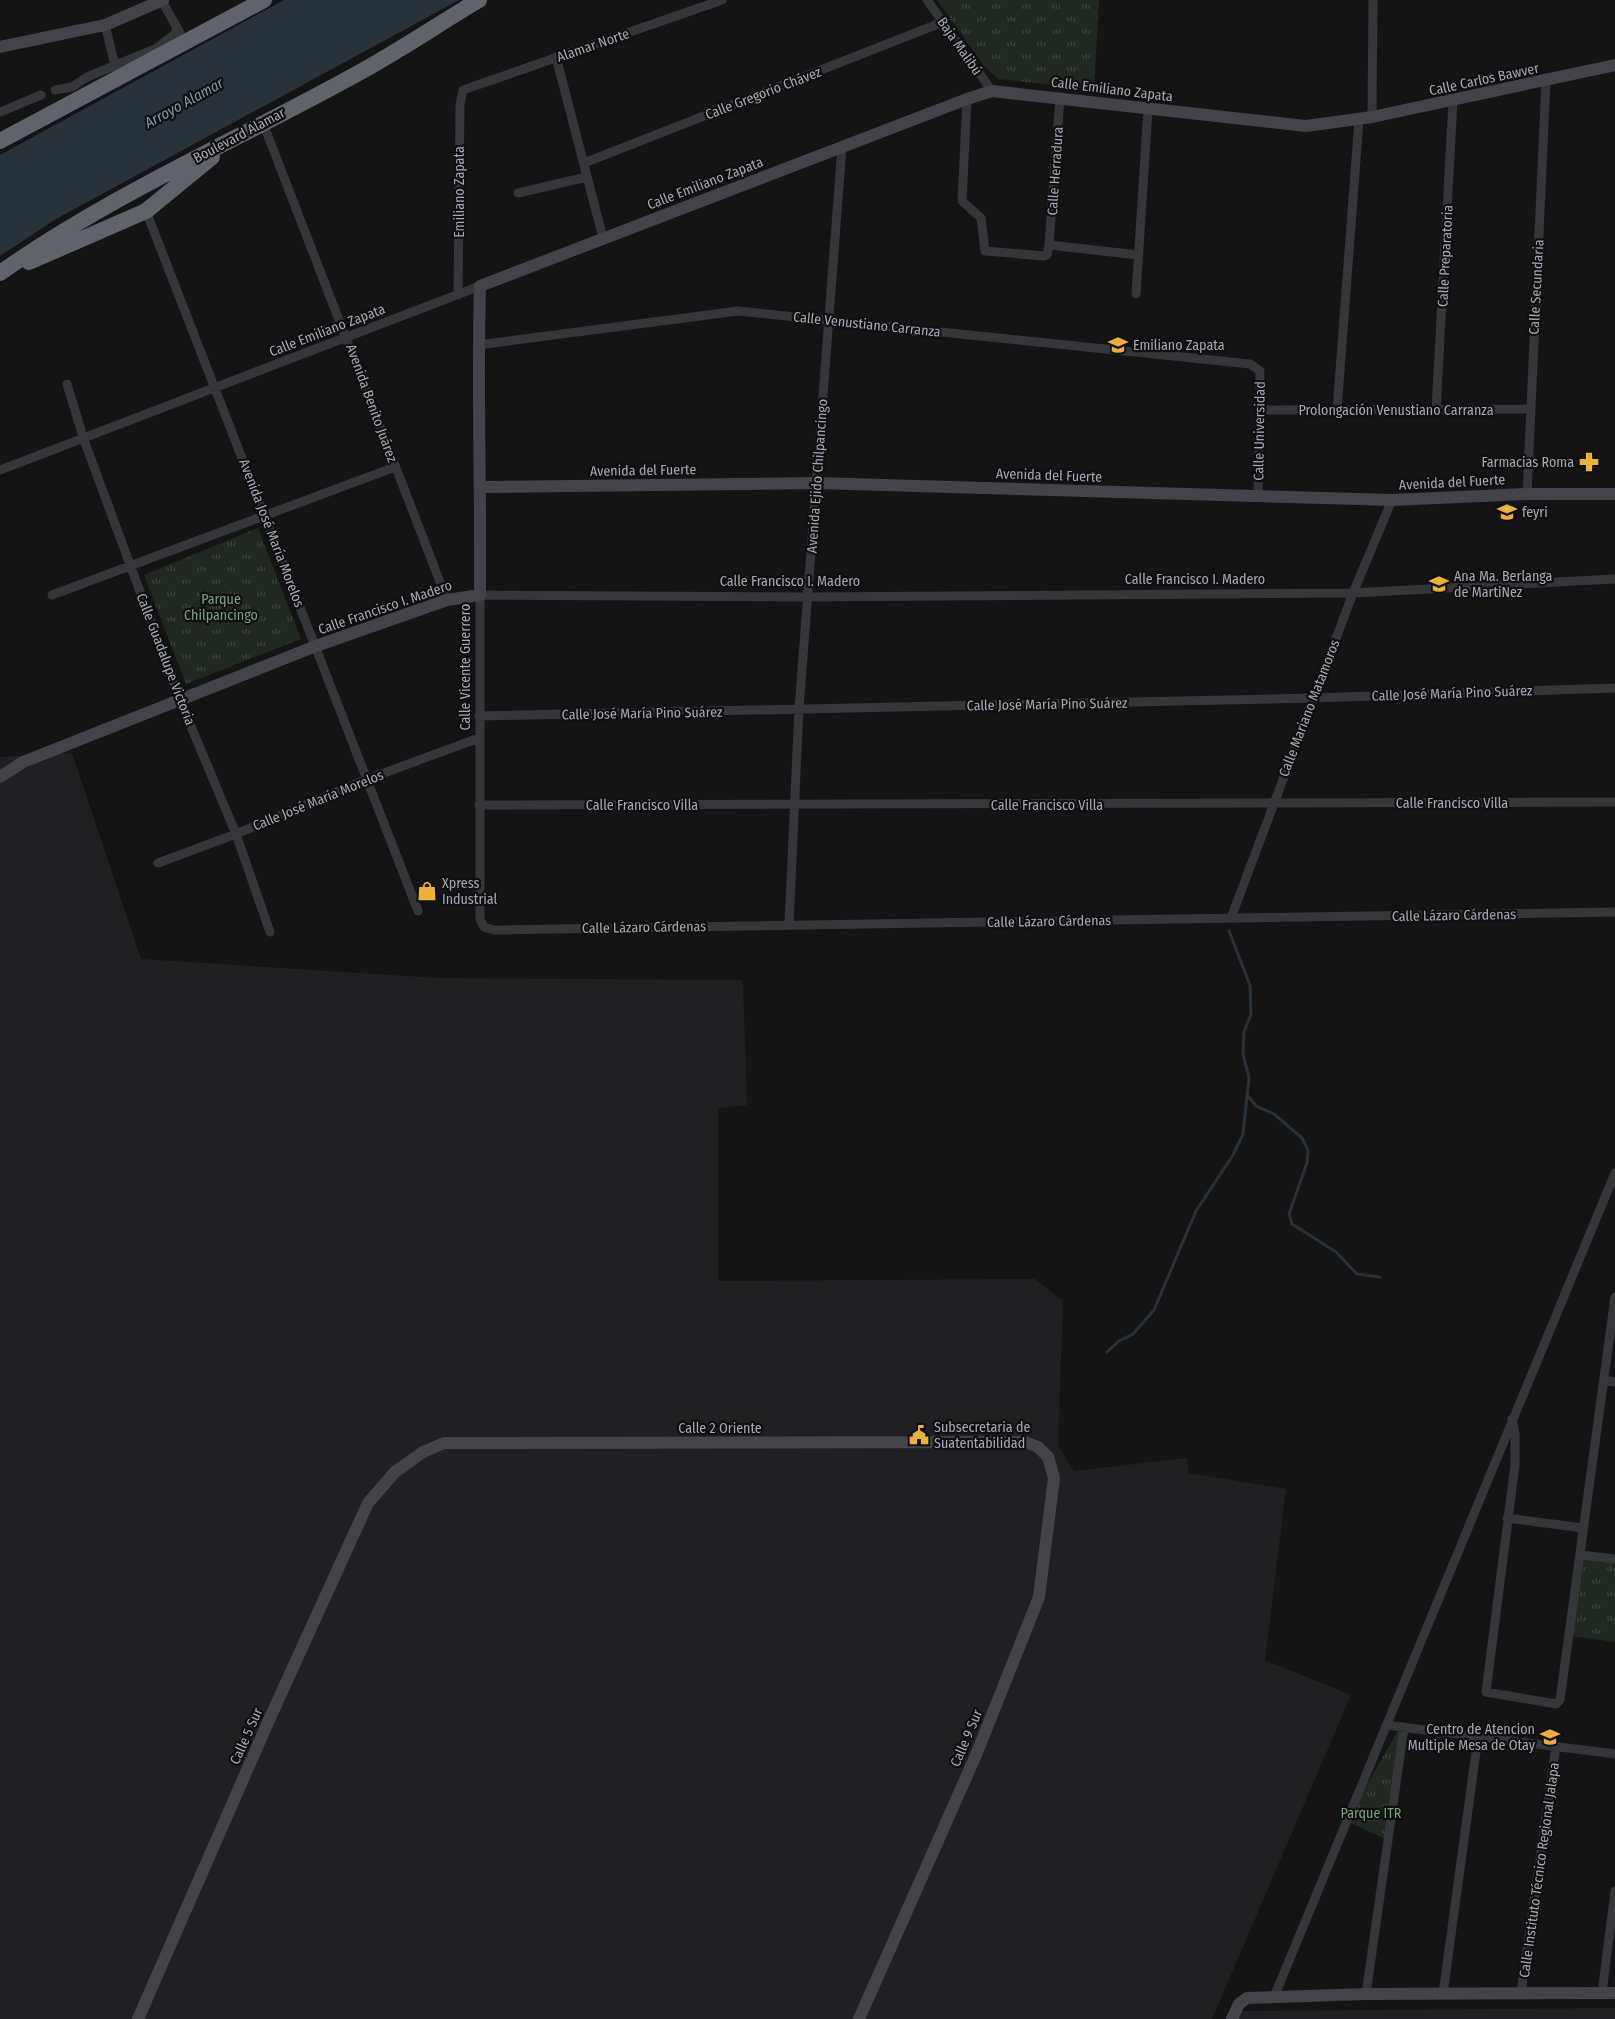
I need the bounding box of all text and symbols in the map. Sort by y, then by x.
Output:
street label: Baja Malibú [933,14,986,78]
street label: Alamar Norte [555,25,632,66]
street label: Calle Carlos Bawver [1428,60,1541,99]
street label: Calle Gregorio Chávez [703,63,824,123]
water label: Arroyo Alamar [141,74,227,133]
street label: Calle Emiliano Zapata [1050,74,1174,105]
street label: Boulevard Alamar [190,104,288,167]
street label: Calle Herradura [1044,126,1067,216]
street label: Emiliano Zapata [451,146,468,238]
street label: Calle Emiliano Zapata [645,153,766,213]
street label: Calle Preparatoria [1434,204,1457,307]
street label: Calle Secundaria [1526,239,1547,335]
street label: Calle Emiliano Zapata [267,300,388,360]
street label: Calle Venustiano Carranza [792,308,942,341]
school or university icon: Emiliano Zapata [1107,334,1129,356]
place label: Emiliano Zapata [1133,337,1225,354]
street label: Avenida Benito Juárez [342,342,401,465]
street label: Calle Universidad [1250,381,1269,481]
street label: Avenida Ejido Chilpancingo [804,398,831,554]
street label: Prolongación Venustiano Carranza [1299,402,1494,419]
pharmacy icon: Farmacias Roma [1578,451,1600,473]
place label: Farmacias Roma [1481,454,1574,471]
street label: Avenida José María Morelos [235,457,308,610]
street label: Avenida del Fuerte [590,461,696,480]
street label: Avenida del Fuerte [995,465,1103,486]
street label: Avenida del Fuerte [1398,471,1506,494]
school or university icon: feyri [1496,501,1518,523]
place label: feyri [1522,504,1548,521]
place label: Ana Ma. Berlanga de MartiNez [1454,568,1553,601]
street label: Calle Francisco I. Madero [1125,571,1265,588]
street label: Calle Francisco I. Madero [720,573,860,590]
school or university icon: Ana Ma. Berlanga de MartiNez [1428,573,1450,595]
street label: Calle Francisco I. Madero [316,577,454,638]
street label: Calle Guadalupe Victoria [133,591,199,728]
park label: Parque Chilpancingo [184,591,258,624]
street label: Calle Vicente Guerrero [457,604,474,730]
street label: Calle Mariano Matamoros [1275,637,1343,779]
street label: Calle José María Pino Suárez [1371,682,1533,705]
street label: Calle José María Pino Suárez [966,695,1128,714]
street label: Calle José María Pino Suárez [561,704,723,723]
street label: Calle José María Morelos [250,766,386,835]
street label: Calle Francisco Villa [1396,795,1508,812]
street label: Calle Francisco Villa [586,797,698,814]
street label: Calle Francisco Villa [991,797,1103,814]
place label: Xpress Industrial [442,875,498,908]
shop icon: Xpress Industrial [416,880,438,902]
street label: Calle Lázaro Cárdenas [1392,906,1516,925]
street label: Calle Lázaro Cárdenas [987,912,1111,931]
street label: Calle Lázaro Cárdenas [582,918,706,937]
place label: Subsecretaria de Suatentabilidad [934,1419,1030,1452]
street label: Calle 2 Oriente [678,1420,762,1437]
public building icon: Subsecretaria de Suatentabilidad [908,1424,930,1446]
street label: Calle 5 Sur [226,1705,266,1767]
street label: Calle 9 Sur [947,1707,986,1769]
place label: Centro de Atencion Multiple Mesa de Otay [1408,1721,1536,1754]
school or university icon: Centro de Atencion Multiple Mesa de Otay [1539,1726,1561,1748]
street label: Calle Instituto Técnico Regional Jalapa [1516,1761,1563,1979]
park label: Parque ITR [1341,1805,1402,1822]

